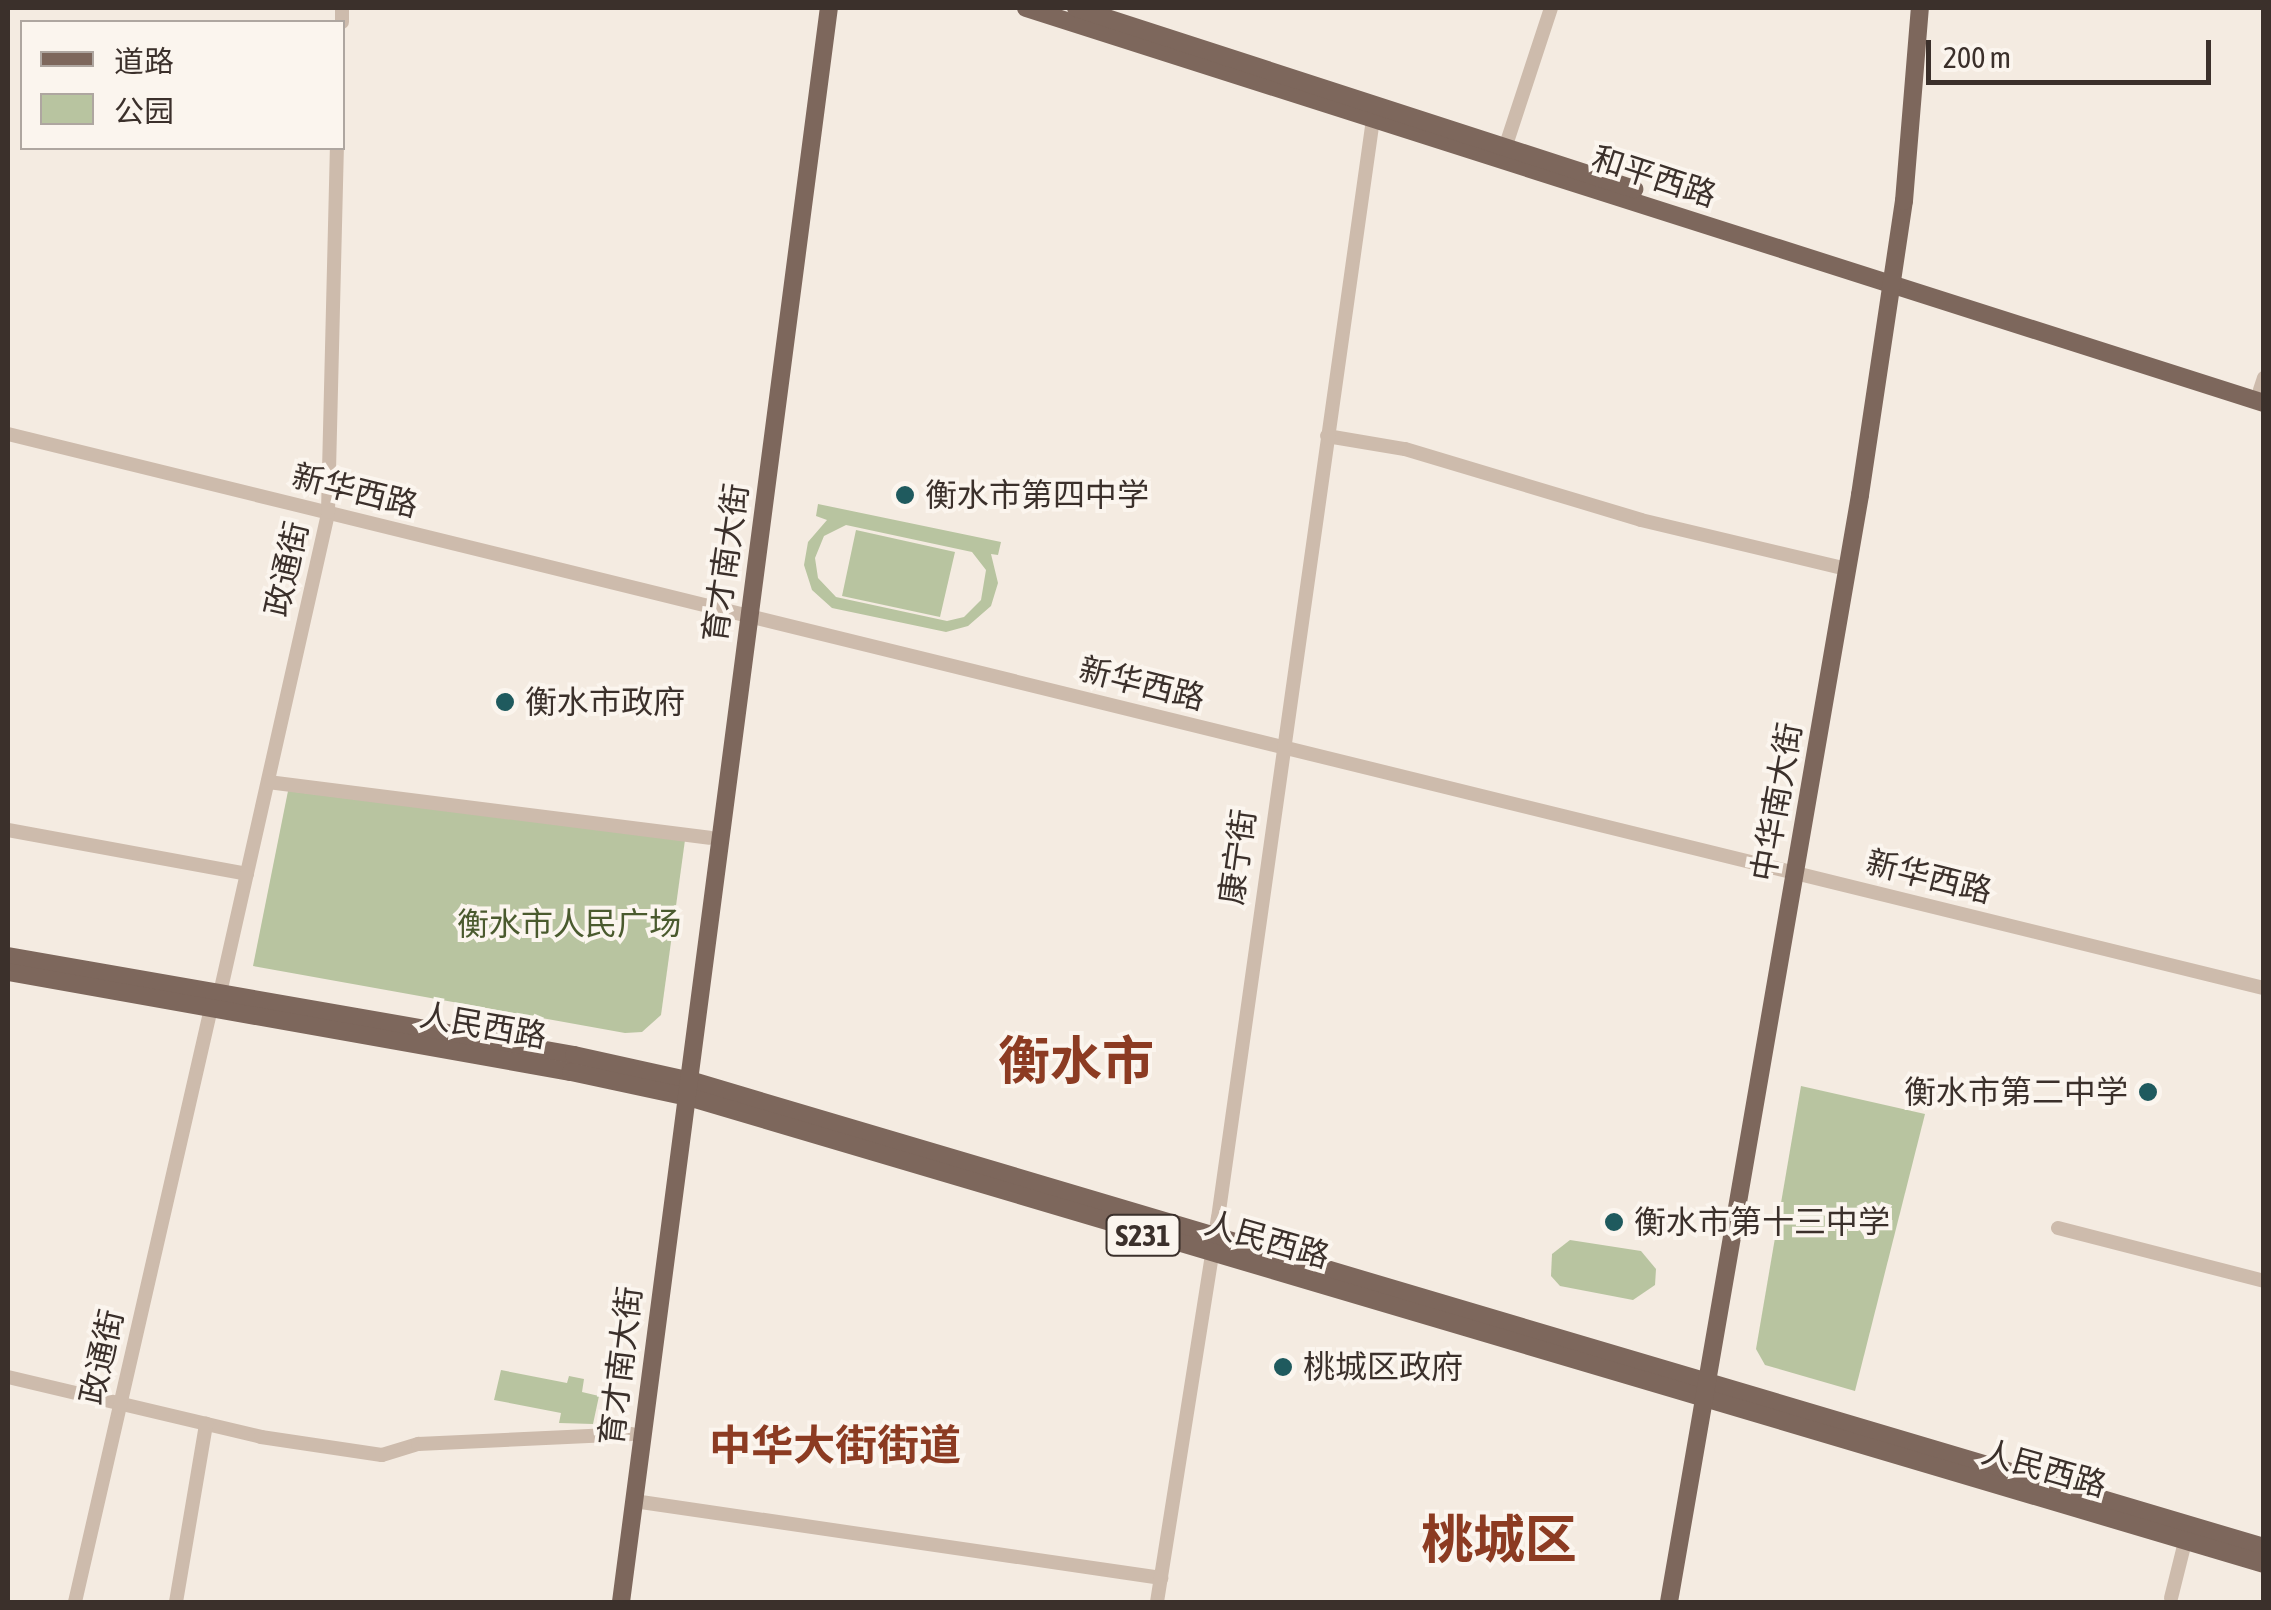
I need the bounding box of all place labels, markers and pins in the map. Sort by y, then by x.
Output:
place label: 衡水市第四中学 [925,476,1149,514]
marker: 衡水市第四中学 [894,484,916,506]
place label: 衡水市政府 [525,683,685,721]
marker: 衡水市政府 [494,691,516,713]
place label: 衡水市第二中学 [1904,1073,2128,1111]
marker: 衡水市第二中学 [2137,1081,2159,1103]
place label: 衡水市第十三中学 [1634,1203,1890,1241]
marker: 衡水市第十三中学 [1603,1211,1625,1233]
place label: 桃城区政府 [1303,1348,1463,1386]
marker: 桃城区政府 [1272,1356,1294,1378]

